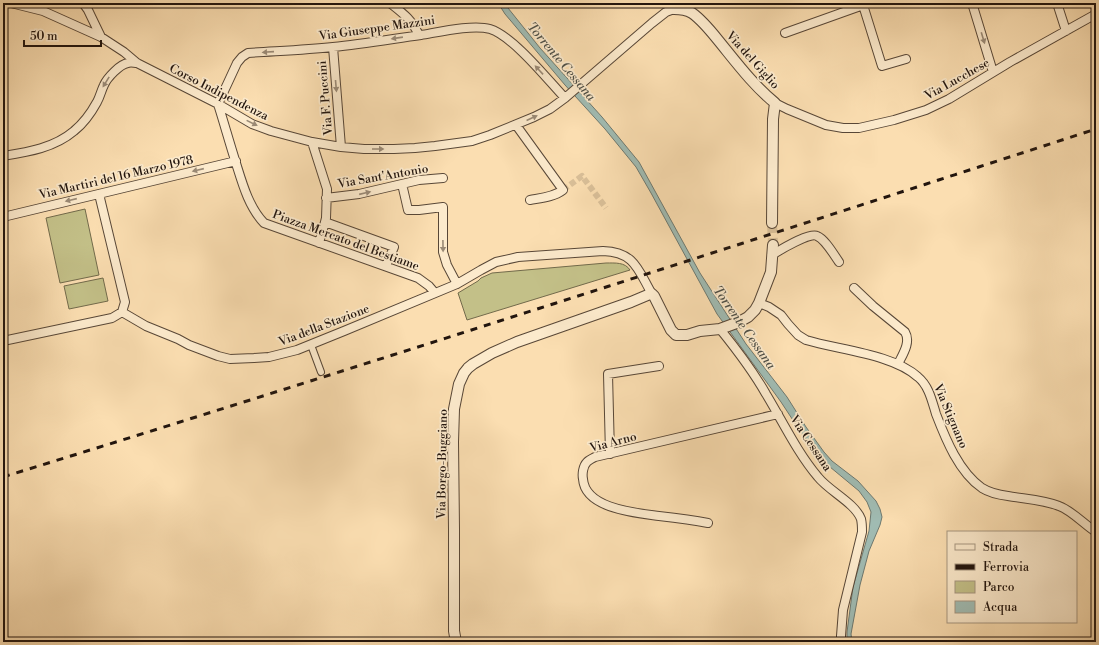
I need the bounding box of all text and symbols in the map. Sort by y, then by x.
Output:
street label: Via Giuseppe Mazzini [317,13,436,44]
water label: Torrente Cessana [524,19,599,105]
scale bar [24,22,101,48]
street label: Via del Giglio [722,28,783,93]
text: 50 m [30,29,58,44]
one-way arrow [980,32,986,44]
one-way arrow [391,35,403,41]
one-way arrow [262,49,274,55]
street label: Via Lucchese [921,55,992,104]
street label: Via F. Puccini [315,60,336,137]
street label: Corso Indipendenza [167,61,272,124]
one-way arrow [534,65,544,75]
one-way arrow [103,76,110,88]
one-way arrow [332,80,339,92]
one-way arrow [526,115,537,121]
one-way arrow [246,120,258,126]
one-way arrow [372,146,385,152]
street label: Via Martiri del 16 Marzo 1978 [36,152,195,203]
street label: Via Sant'Antonio [336,161,430,192]
one-way arrow [192,167,204,173]
one-way arrow [359,189,371,195]
one-way arrow [65,198,77,204]
street label: Piazza Mercato del Bestiame [270,207,421,274]
one-way arrow [440,240,446,253]
water label: Torrente Cessana [710,283,779,373]
street label: Via della Stazione [276,301,372,350]
street label: Via Stignano [930,381,971,451]
street label: Via Borgo-Buggiano [434,409,451,520]
street label: Via Cessana [786,412,835,475]
street label: Via Arno [587,429,638,456]
legend [947,531,1077,623]
text: Strada [983,540,1019,555]
text: Ferrovia [983,560,1030,575]
text: Parco [983,580,1015,595]
text: Acqua [982,600,1018,615]

